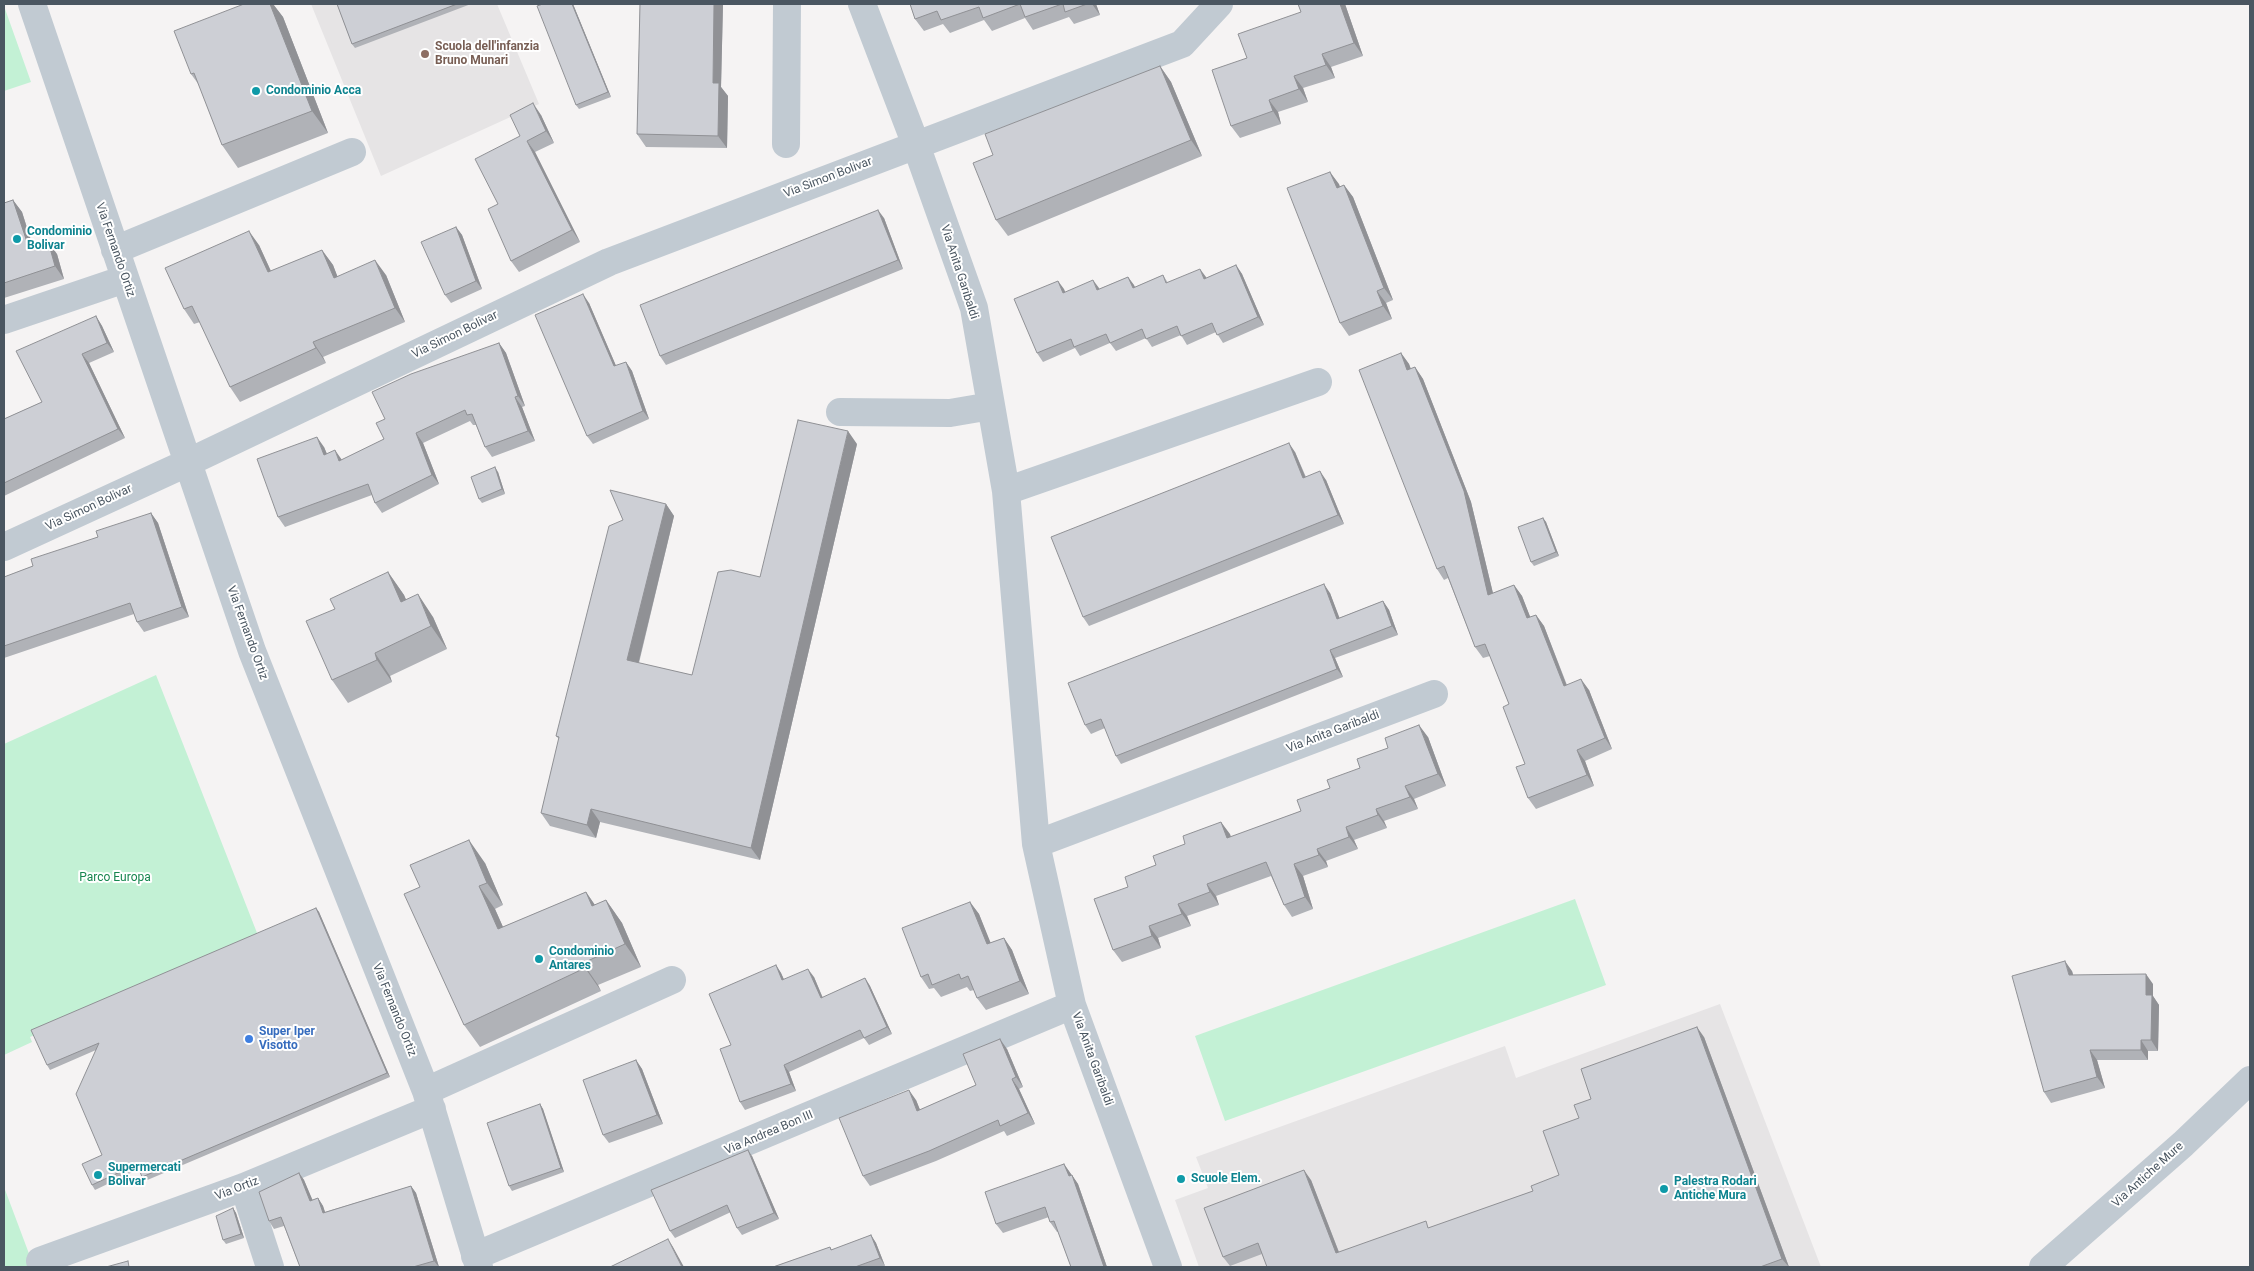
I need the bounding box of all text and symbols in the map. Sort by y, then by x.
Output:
place label: Scuola dell'infanzia Bruno Munari [435,40,539,68]
marker: Scuola dell'infanzia Bruno Munari [419,48,431,60]
place label: Condominio Acca [266,84,361,98]
marker: Condominio Acca [250,85,262,97]
street label: Via Simon Bolivar [782,155,874,201]
street label: Via Fernando Ortiz [92,201,138,299]
street label: Via Anita Garibaldi [937,223,981,321]
place label: Condominio Bolivar [27,225,92,253]
marker: Condominio Bolivar [11,233,23,245]
street label: Via Simon Bolivar [410,308,500,362]
street label: Via Simon Bolivar [44,482,134,534]
street label: Via Fernando Ortiz [223,584,271,682]
street label: Via Anita Garibaldi [1284,708,1382,756]
park label: Parco Europa [79,871,151,885]
place label: Condominio Antares [549,945,614,973]
marker: Condominio Antares [533,953,545,965]
street label: Via Fernando Ortiz [369,962,419,1058]
street label: Via Anita Garibaldi [1068,1010,1116,1108]
place label: Super Iper Visotto [259,1025,315,1053]
marker: Super Iper Visotto [243,1033,255,1045]
street label: Via Andrea Bon III [723,1108,815,1158]
street label: Via Antiche Mure [2109,1139,2187,1211]
place label: Supermercati Bolivar [108,1161,181,1189]
marker: Supermercati Bolivar [92,1169,104,1181]
place label: Scuole Elem. [1191,1172,1261,1186]
marker: Scuole Elem. [1175,1173,1187,1185]
street label: Via Ortiz [213,1174,261,1204]
place label: Palestra Rodari Antiche Mura [1674,1175,1757,1203]
marker: Palestra Rodari Antiche Mura [1658,1183,1670,1195]

